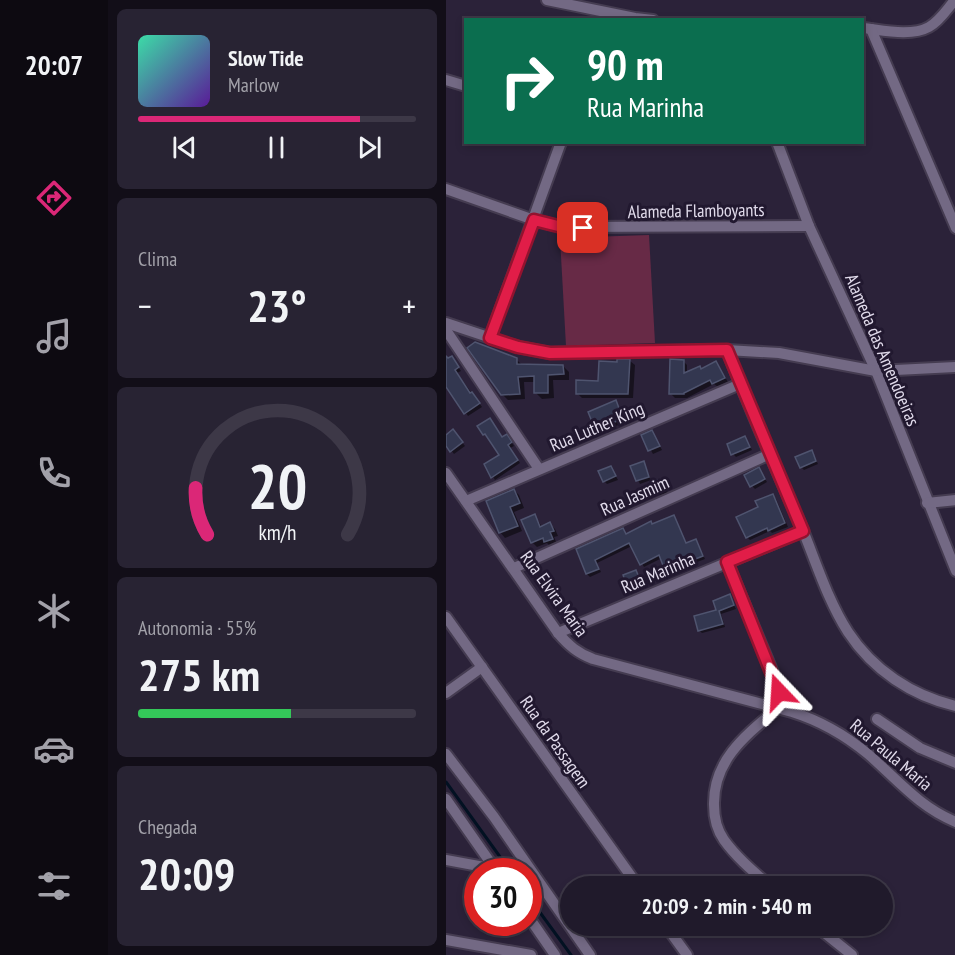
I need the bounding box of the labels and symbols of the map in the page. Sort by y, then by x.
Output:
street label: Alameda Flamboyants [627,198,765,223]
pin [557,202,608,253]
street label: Alameda das Amendoeiras [840,270,925,429]
street label: Rua Luther King [546,396,647,457]
street label: Rua Jasmim [597,470,673,521]
street label: Rua Elvira Maria [515,546,593,641]
street label: Rua Marinha [617,547,698,598]
position arrow [747,660,811,724]
street label: Rua da Passagem [515,691,596,792]
street label: Rua Paula Maria [846,714,937,796]
speed limit sign: 30 [464,858,542,936]

